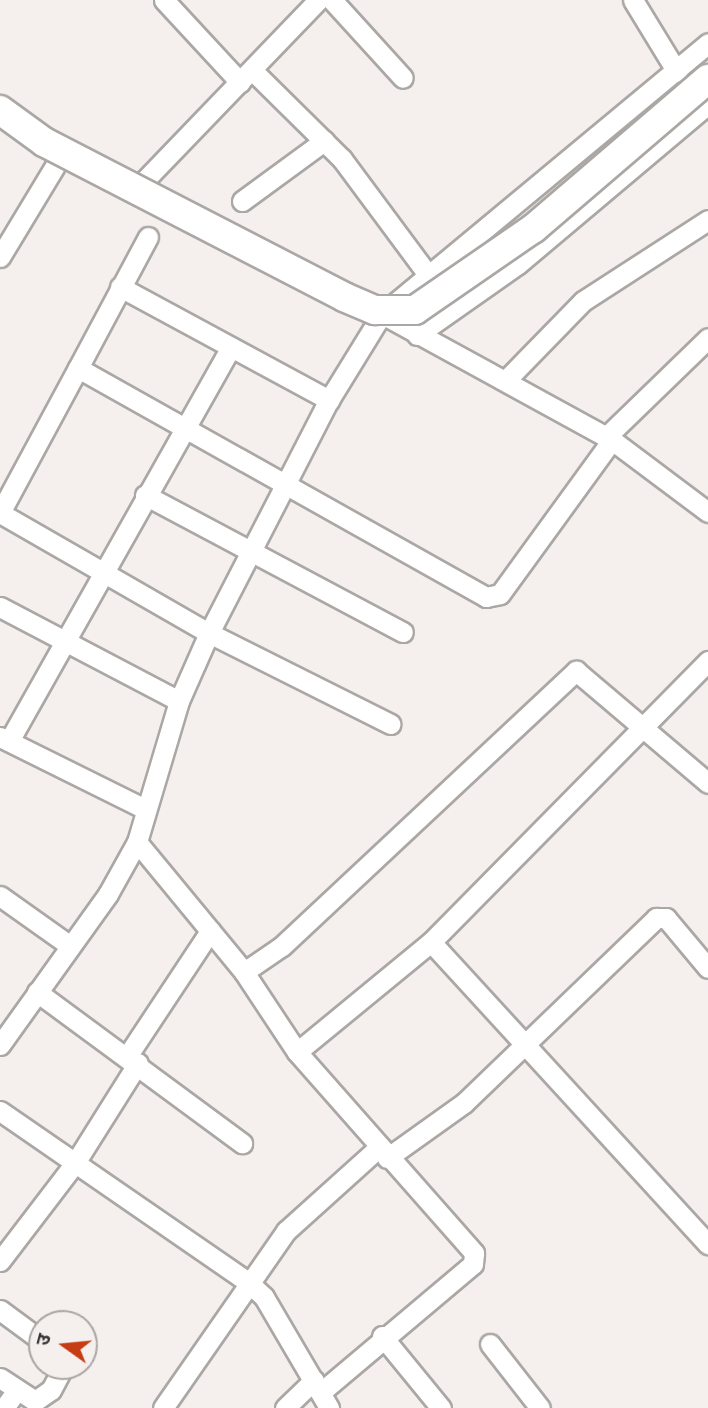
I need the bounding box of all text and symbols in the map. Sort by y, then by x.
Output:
north arrow [28,1310,98,1380]
text: उ [32,1332,57,1348]

